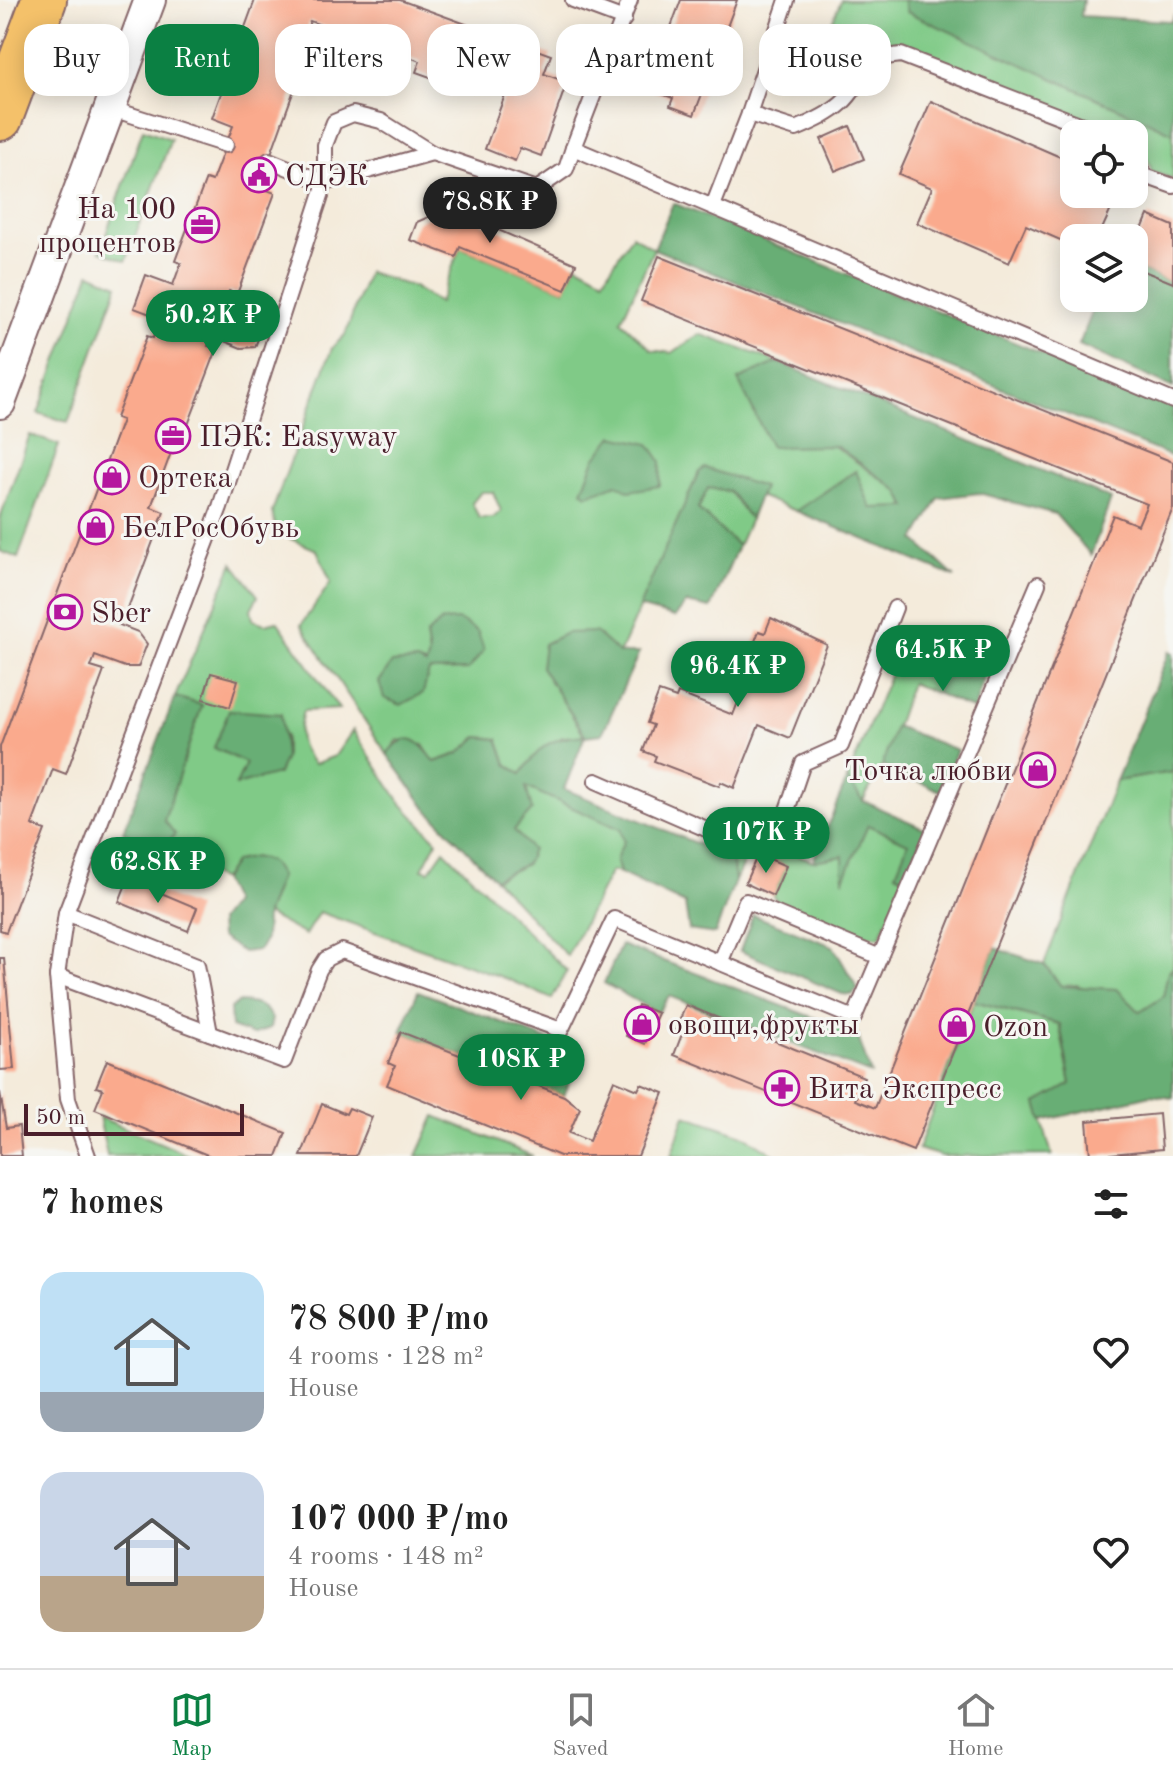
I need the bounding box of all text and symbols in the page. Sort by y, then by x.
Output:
chip: Buy [24,24,129,96]
chip: Rent [145,24,259,96]
chip: Filters [275,24,411,96]
chip: New [427,24,540,96]
chip: Apartment [556,24,743,96]
chip: House [759,24,891,96]
map controls [1060,120,1148,312]
button: locate [1060,120,1148,208]
public building icon: СДЭК [240,156,278,194]
place label: СДЭК [285,162,368,192]
pin: 78.8K ₽ [416,177,564,245]
text: 78.8K ₽ [441,190,539,216]
place label: На 100 процентов [39,195,176,259]
office icon: На 100 процентов [183,206,221,244]
button: layers [1060,224,1148,312]
pin: 50.2K ₽ [139,290,287,358]
text: 50.2K ₽ [164,303,262,329]
office icon: ПЭК: Easyway [154,417,192,455]
place label: ПЭК: Easyway [199,423,398,453]
shop icon: Ортека [93,458,131,496]
place label: Ортека [138,464,233,494]
shop icon: БелРосОбувь [77,508,115,546]
place label: БелРосОбувь [122,514,299,544]
bank icon: Sber [46,593,84,631]
place label: Sber [91,599,151,629]
pin: 64.5K ₽ [869,625,1017,693]
text: 64.5K ₽ [894,638,992,664]
pin: 96.4K ₽ [664,641,812,709]
text: 96.4K ₽ [689,654,787,680]
shop icon: Точка любви [1019,751,1057,789]
place label: Точка любви [844,757,1012,787]
pin: 107K ₽ [701,807,831,875]
text: 107K ₽ [721,820,811,846]
pin: 62.8K ₽ [84,837,232,905]
text: 62.8K ₽ [109,850,207,876]
shop icon: овощи,фрукты [623,1005,661,1043]
shop icon: Ozon [938,1007,976,1045]
place label: овощи,фрукты [668,1011,859,1041]
place label: Ozon [983,1013,1048,1043]
pin: 108K ₽ [456,1034,586,1102]
text: 108K ₽ [476,1047,566,1073]
pharmacy icon: Вита Экспресс [763,1069,801,1107]
place label: Вита Экспресс [808,1075,1002,1105]
scale bar [24,1100,244,1136]
text: 50 m [36,1107,85,1129]
icon: filters [1089,1182,1133,1226]
text: 7 homes [40,1187,163,1221]
text: 78 800 ₽/mo [288,1303,489,1337]
icon: home [104,1304,200,1400]
icon: heart [1089,1330,1133,1374]
text: 4 rooms · 128 m² [288,1344,484,1370]
text: House [288,1376,359,1402]
text: 107 000 ₽/mo [288,1503,509,1537]
icon: home [104,1504,200,1600]
icon: heart [1089,1530,1133,1574]
text: 4 rooms · 148 m² [288,1544,484,1570]
text: House [288,1576,359,1602]
tab: Map [170,1688,214,1763]
tab: Saved [553,1688,609,1763]
tab: Home [948,1688,1003,1763]

